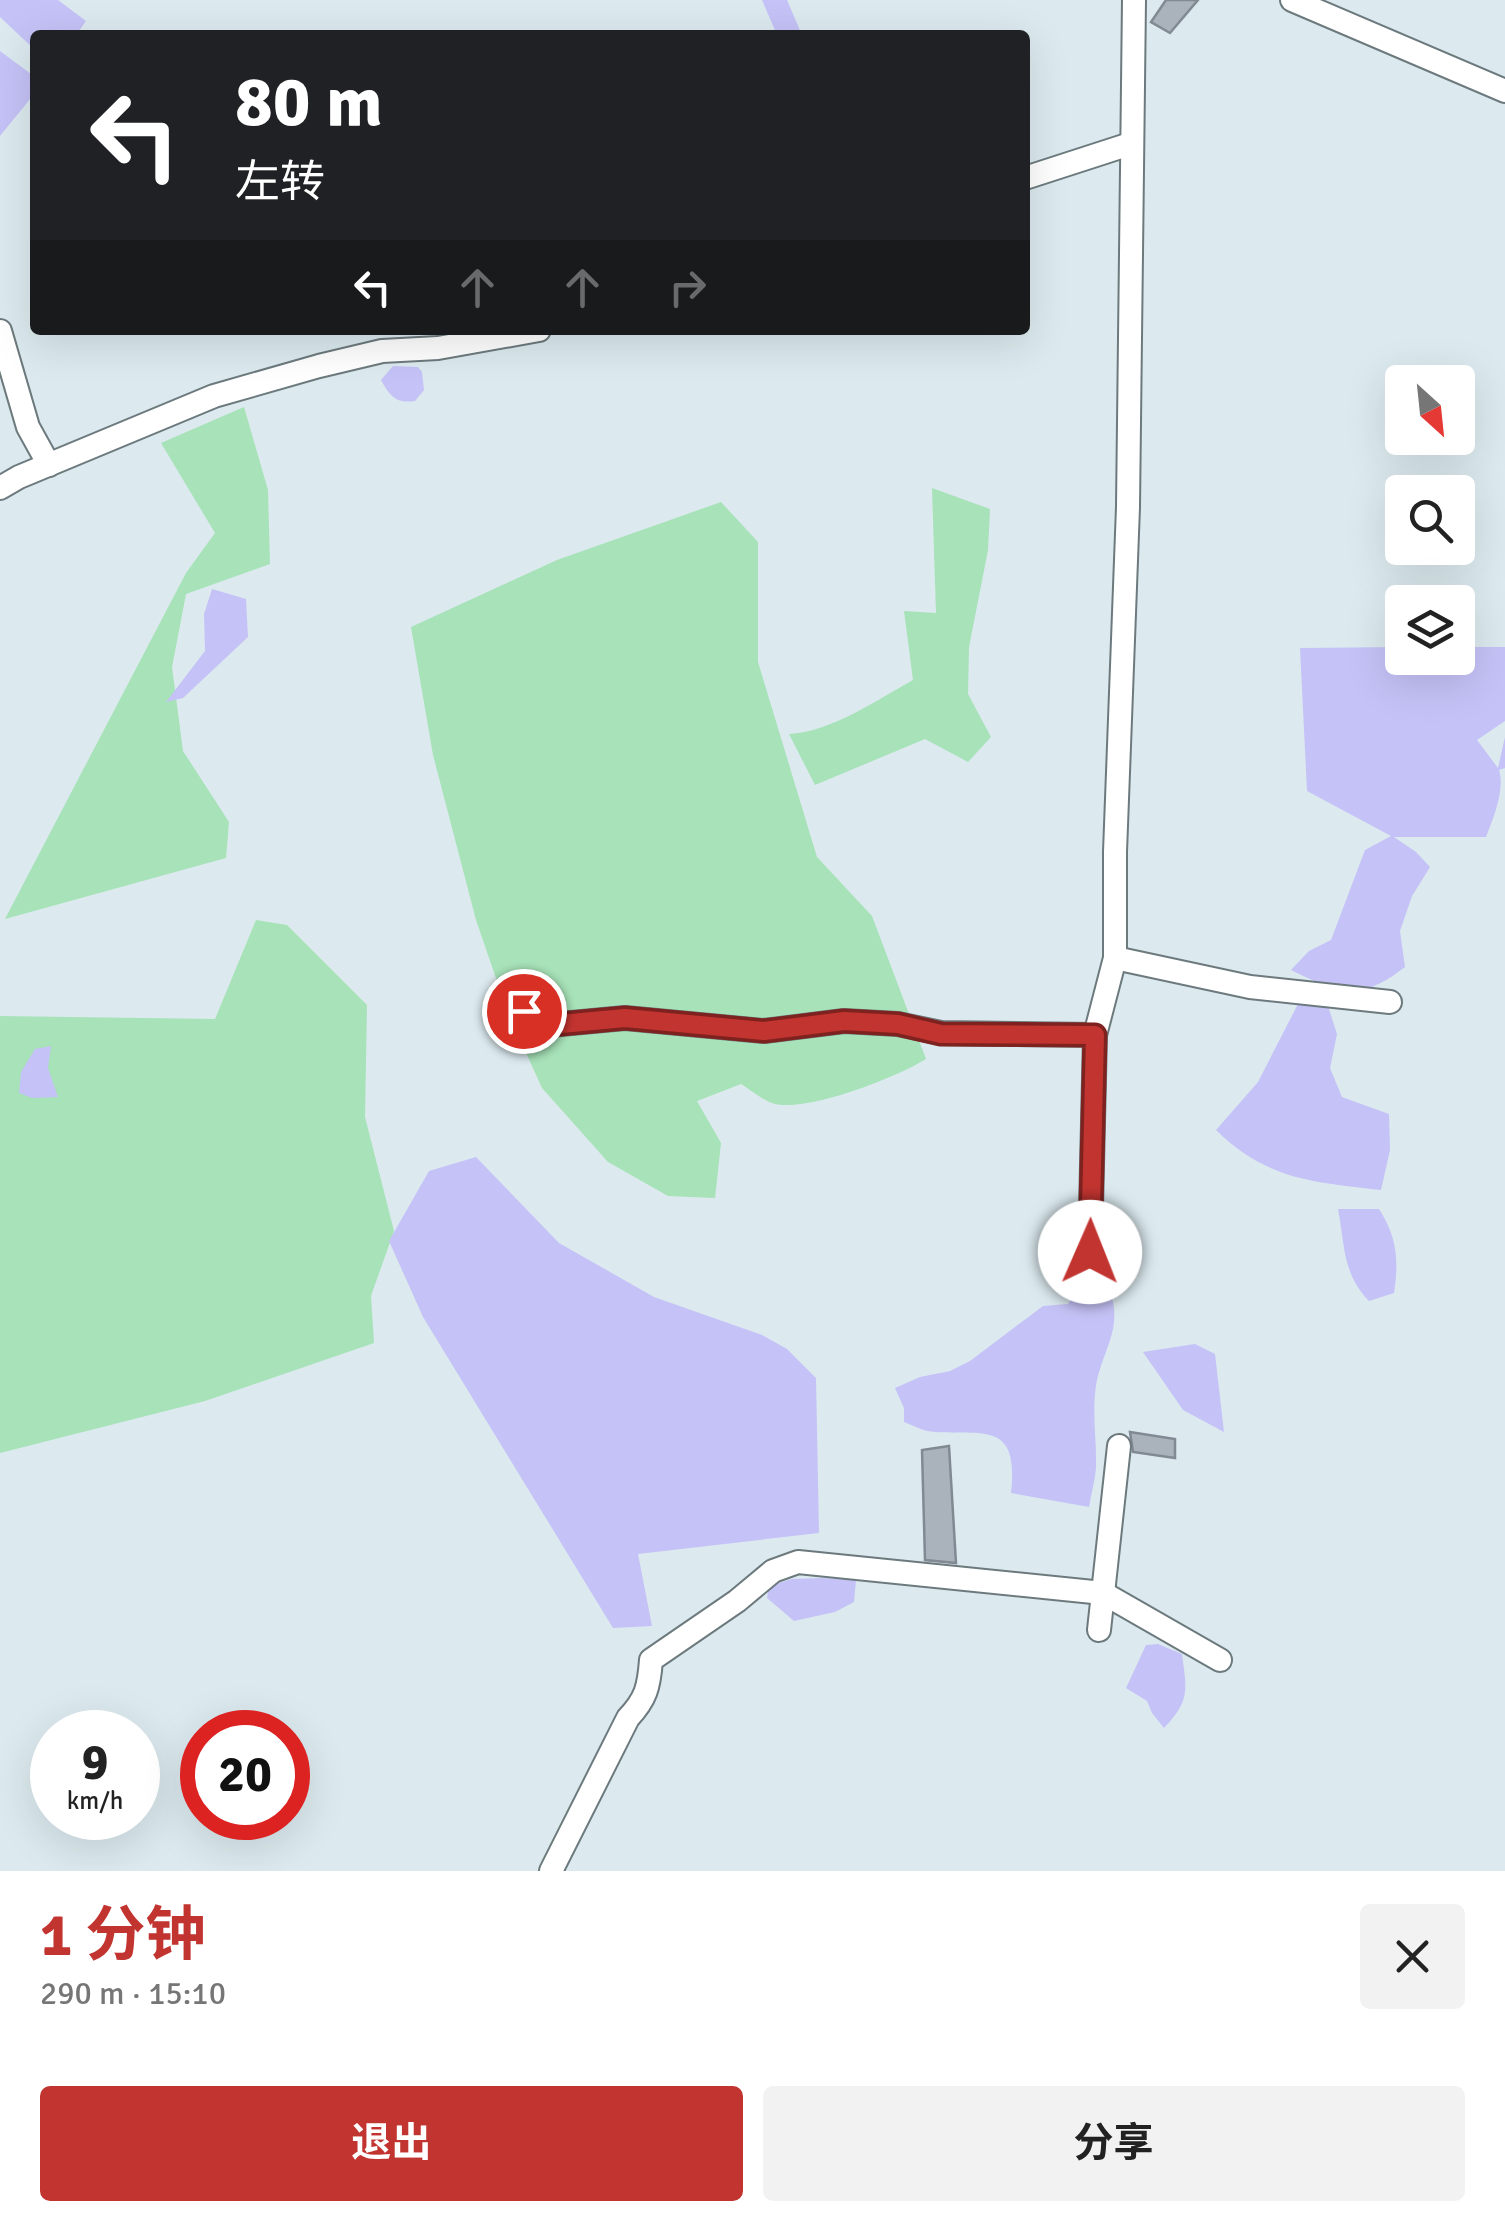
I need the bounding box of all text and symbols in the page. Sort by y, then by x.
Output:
text: 80 m [235,59,383,145]
icon: left [70,70,200,200]
text: 左转 [235,155,325,210]
icon: left [345,260,400,315]
icon: ahead [450,260,505,315]
icon: ahead [555,260,610,315]
icon: right [660,260,715,315]
north arrow [1385,365,1475,455]
map controls [1385,365,1475,675]
button: search [1385,475,1475,565]
button: layers [1385,585,1475,675]
pin [482,969,567,1054]
icon: arrive [497,984,552,1039]
position arrow [1038,1200,1142,1304]
speed limit sign: 20 [180,1710,310,1840]
text: 9 [81,1732,109,1794]
text: km/h [67,1785,123,1816]
text: 1 分钟 [40,1899,206,1973]
button: close [1360,1904,1465,2009]
text: 290 m · 15:10 [40,1974,226,2013]
button: 退出 [40,2086,743,2201]
button: 分享 [763,2086,1465,2201]

